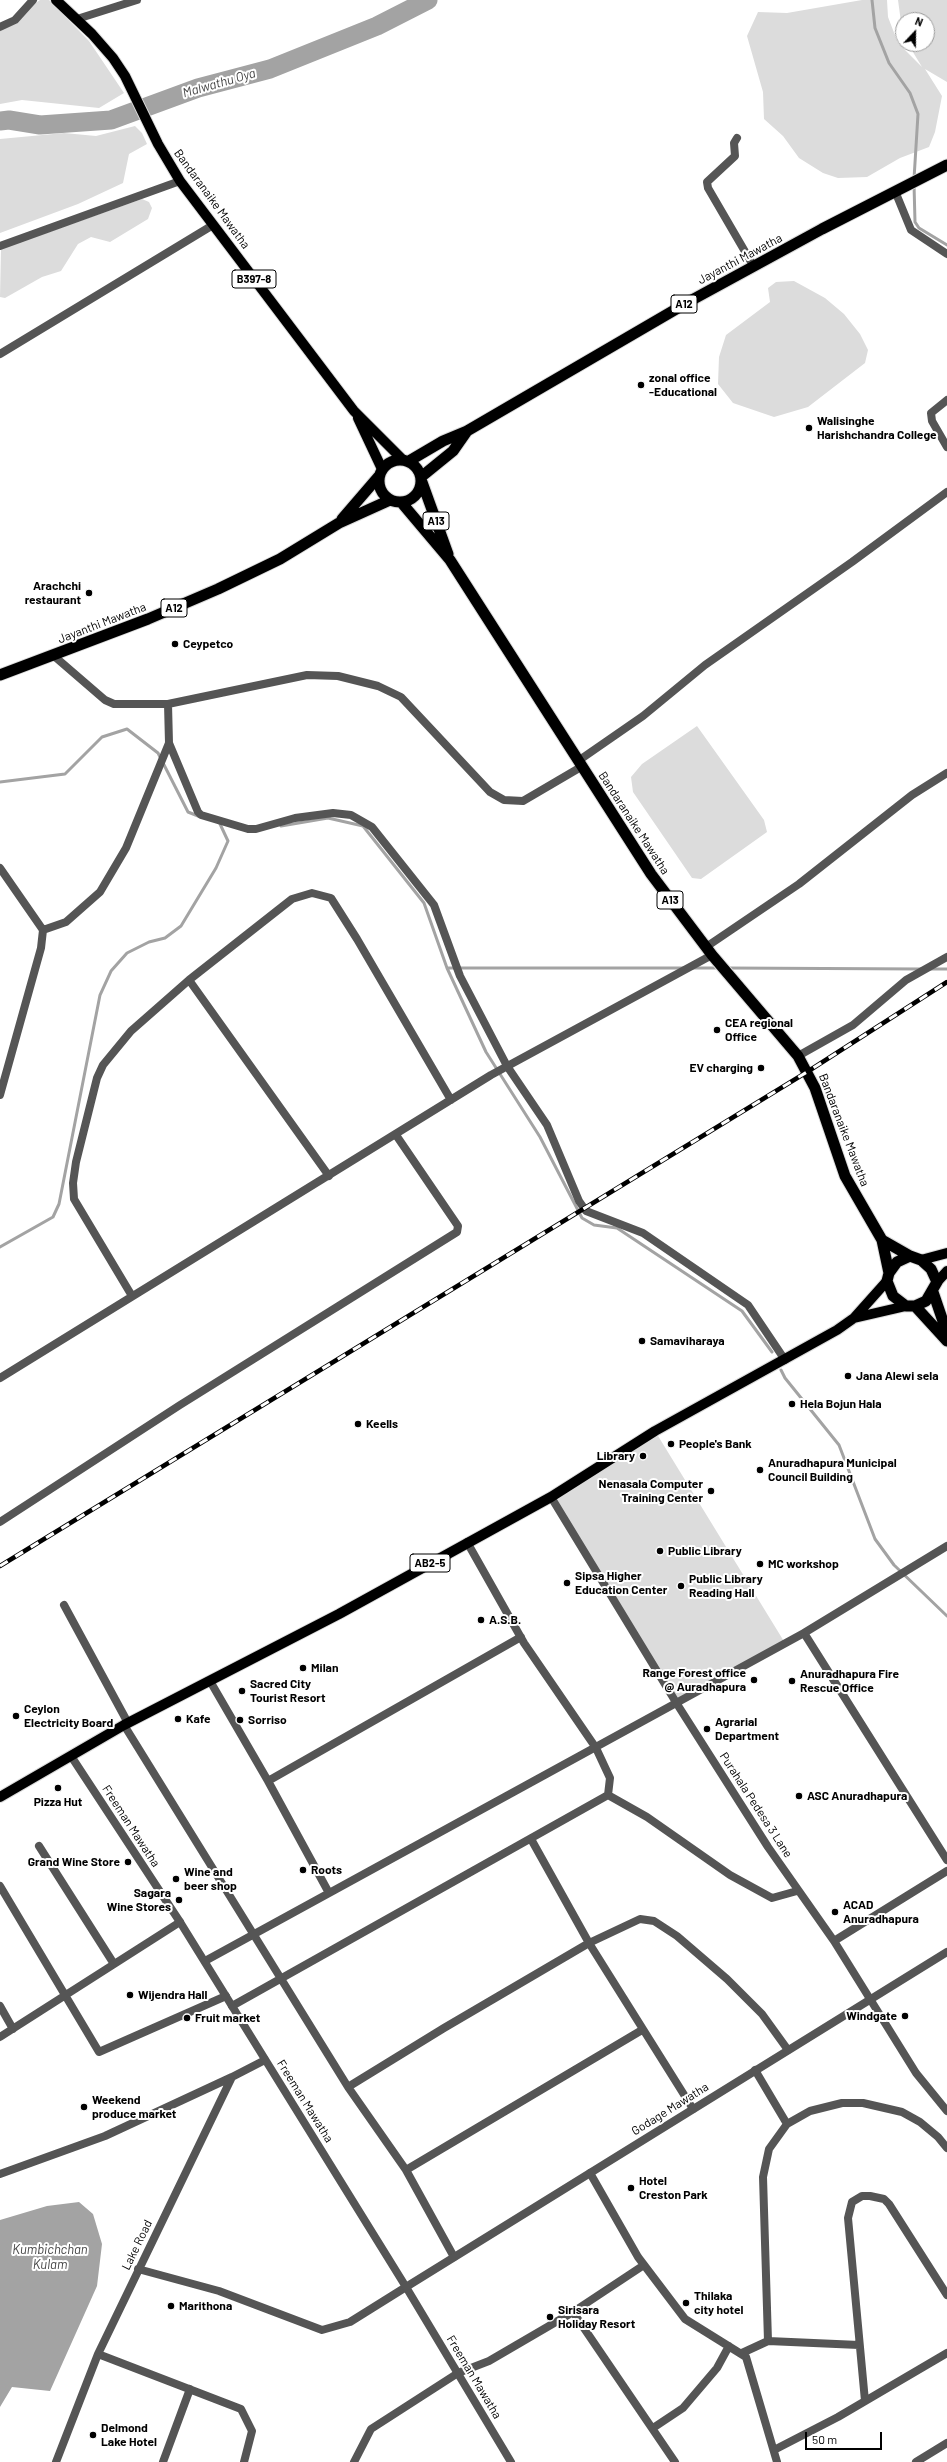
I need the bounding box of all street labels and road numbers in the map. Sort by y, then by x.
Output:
street label: Bandaranaike Mawatha [171,146,253,252]
street label: Jayanthi Mawatha [695,231,785,287]
road number: B397-8 [232,270,276,288]
road number: A12 [671,295,697,313]
road number: A13 [423,512,449,530]
road number: A12 [161,599,187,617]
street label: Jayanthi Mawatha [56,600,148,646]
street label: Bandaranaike Mawatha [595,769,673,877]
road number: A13 [657,891,683,909]
street label: Bandaranaike Mawatha [816,1072,872,1188]
road number: AB2-5 [410,1554,450,1572]
street label: Purahala Pedesa 3 Lane [717,1750,795,1860]
street label: Freeman Mawatha [99,1782,163,1870]
street label: Freeman Mawatha [274,2057,336,2145]
street label: Godage Mawatha [629,2080,711,2138]
street label: Lake Road [119,2218,155,2272]
street label: Freeman Mawatha [443,2333,505,2421]

